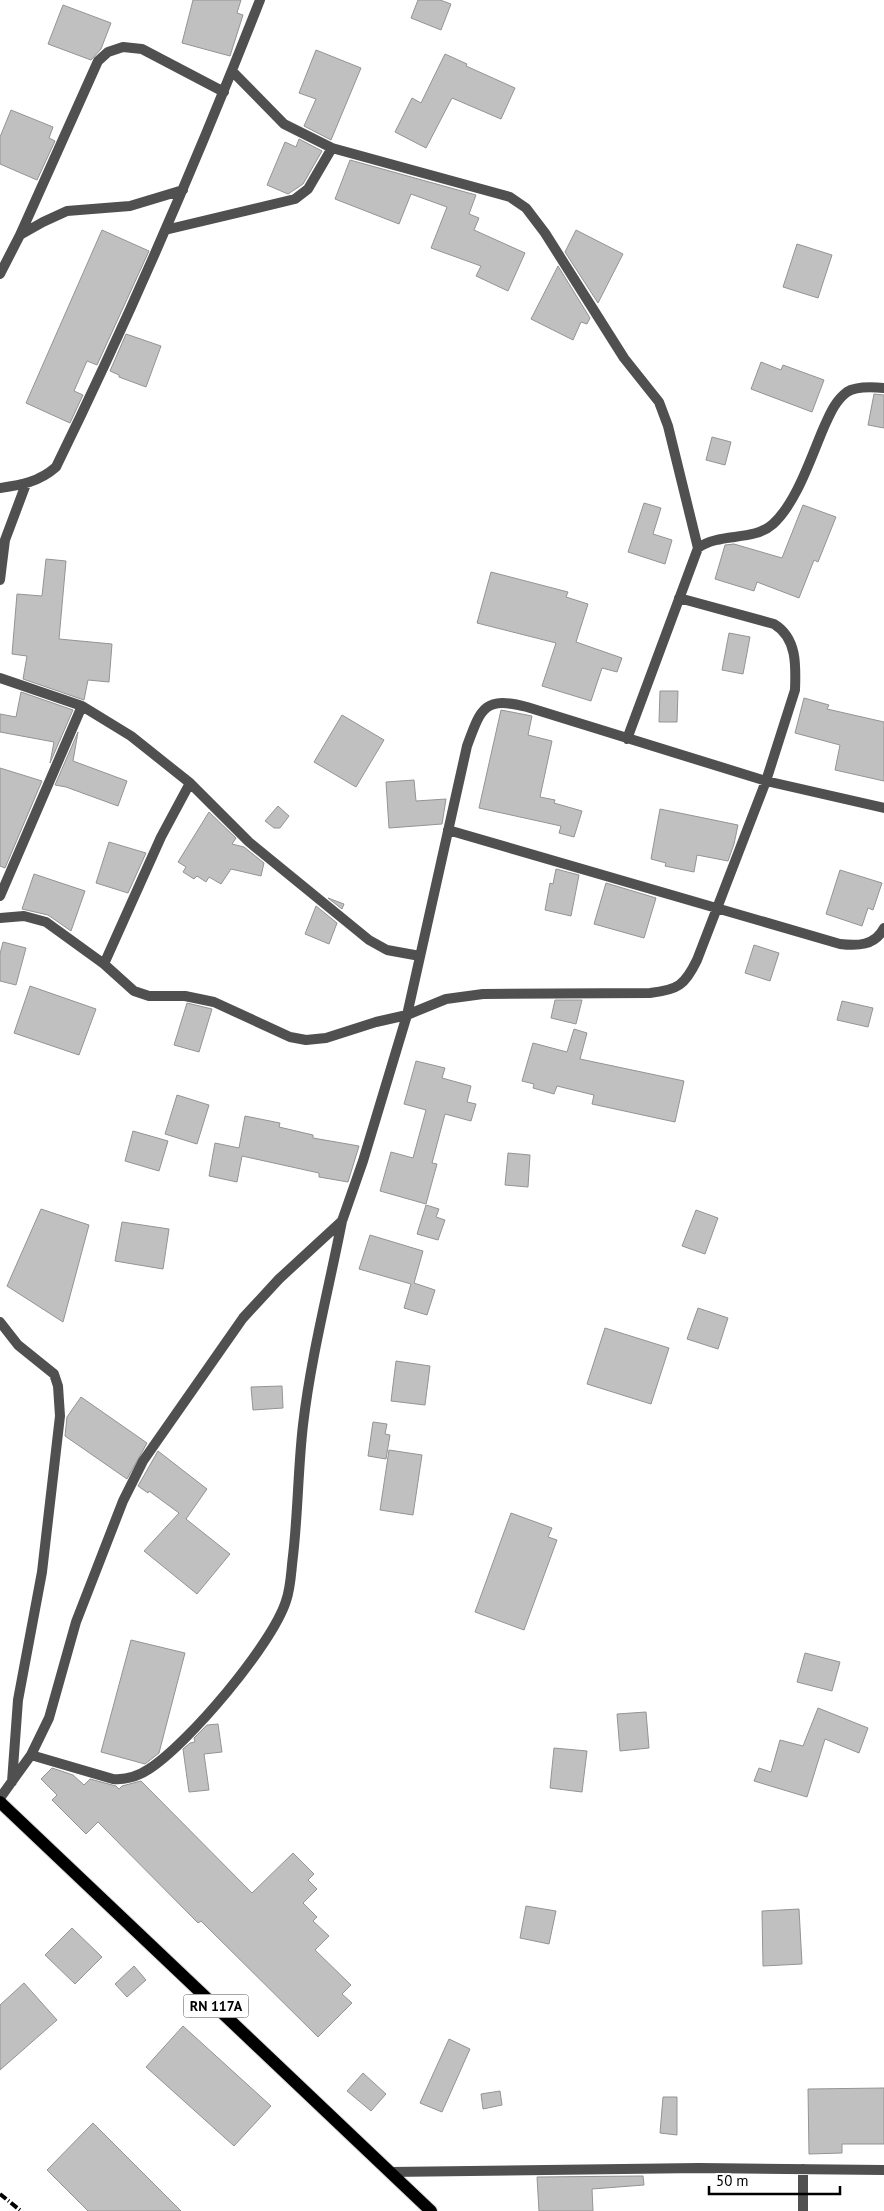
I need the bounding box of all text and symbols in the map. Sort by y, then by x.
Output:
road number: RN 117A [184,1994,248,2018]
scale bar [709,2164,840,2196]
text: 50 m [716,2171,749,2190]

